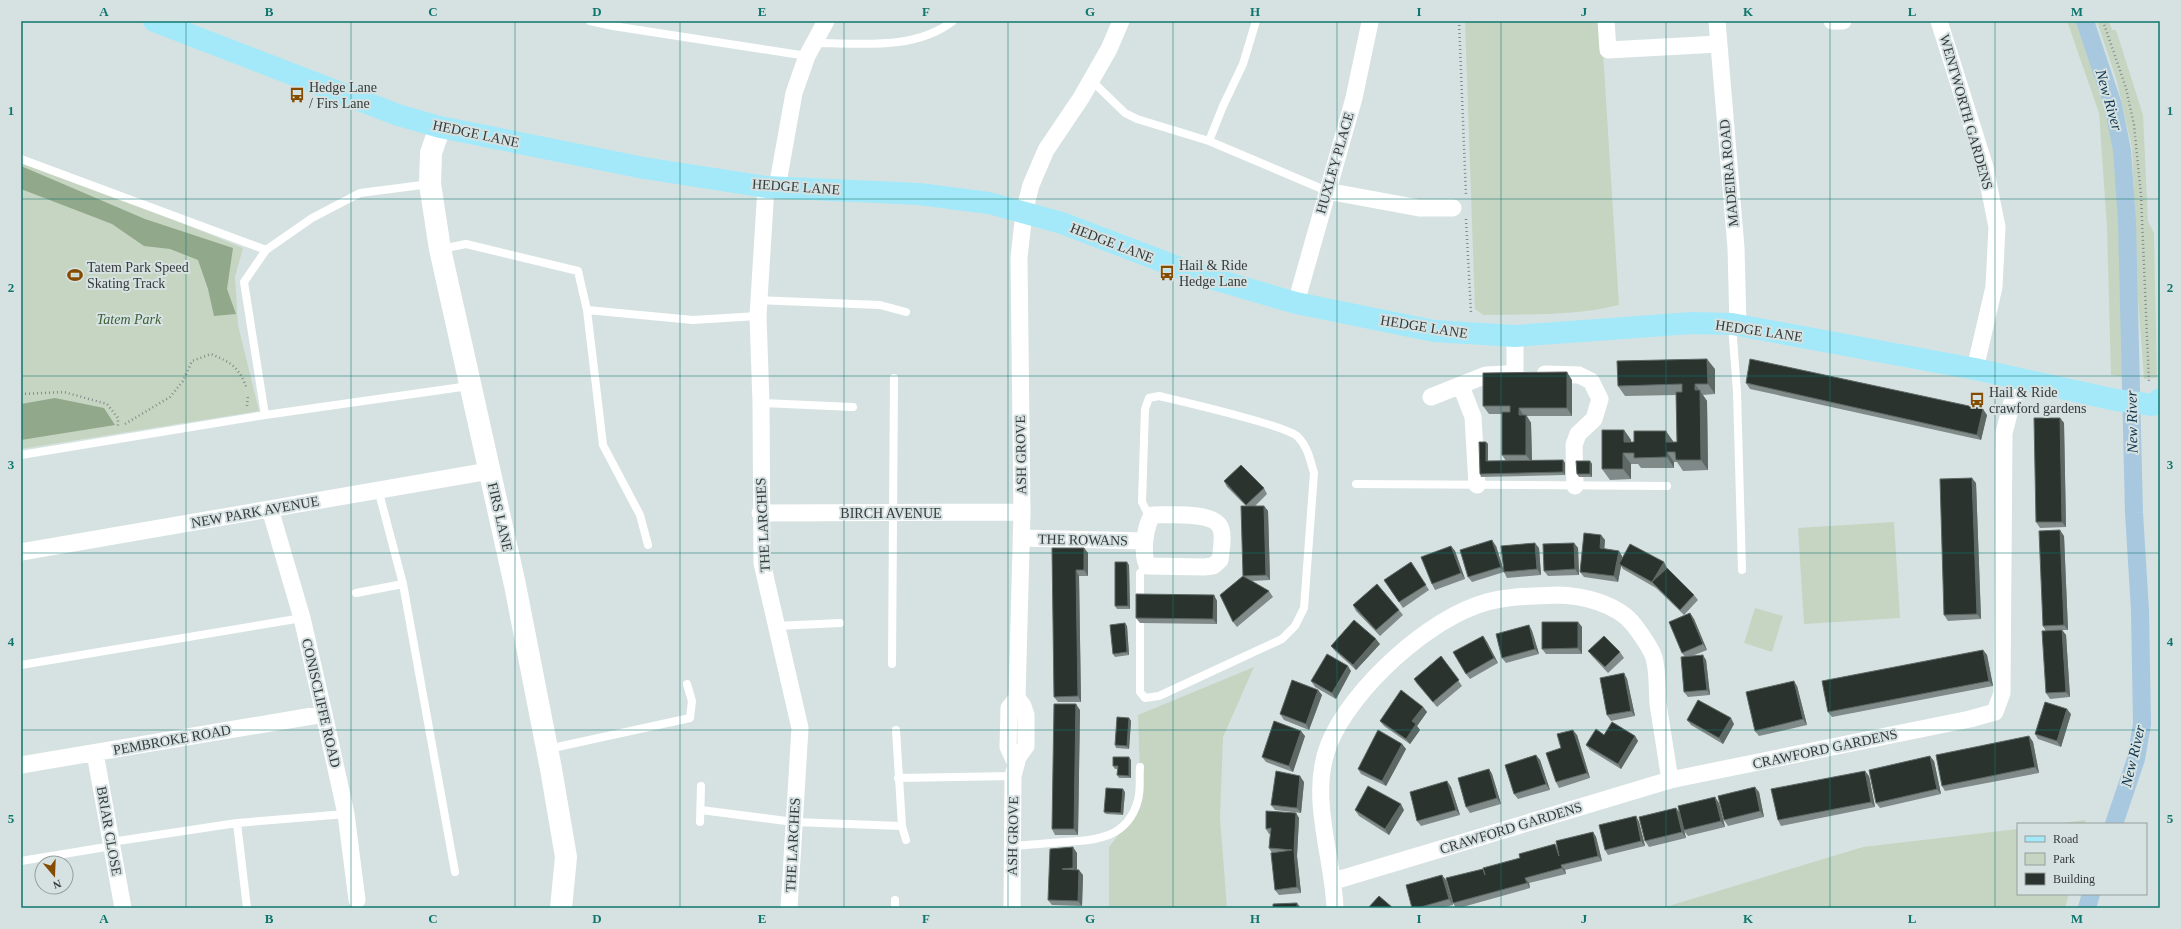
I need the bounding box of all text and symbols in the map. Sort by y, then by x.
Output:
text: A [99,4,109,19]
text: B [265,4,274,19]
text: C [428,4,438,19]
text: D [592,4,602,19]
text: E [758,4,766,19]
text: F [922,4,930,19]
text: G [1085,4,1095,19]
text: H [1250,4,1260,19]
text: I [1416,4,1422,19]
text: J [1581,4,1588,19]
text: K [1743,4,1754,19]
text: L [1908,4,1917,19]
text: M [2071,4,2083,19]
street label: WENTWORTH GARDENS [1937,33,1995,191]
water label: New River [2092,67,2125,133]
place label: Hedge Lane / Firs Lane [309,80,377,111]
bus stop icon: Hedge Lane / Firs Lane [288,86,306,104]
text: 1 [8,103,14,118]
text: 1 [2167,103,2173,118]
street label: HUXLEY PLACE [1313,111,1357,215]
street label: HEDGE LANE [431,117,521,151]
street label: MADEIRA ROAD [1717,119,1741,227]
street label: HEDGE LANE [751,176,841,198]
street label: HEDGE LANE [1068,220,1156,266]
place label: Hail & Ride Hedge Lane [1179,258,1247,289]
place label: Tatem Park Speed Skating Track [87,260,189,291]
bus stop icon: Hail & Ride Hedge Lane [1158,264,1176,282]
sports icon: Tatem Park Speed Skating Track [66,266,84,284]
text: 2 [8,280,14,295]
text: 2 [2167,280,2173,295]
park label: Tatem Park [97,312,162,327]
street label: HEDGE LANE [1379,313,1469,341]
street label: HEDGE LANE [1714,317,1804,345]
place label: Hail & Ride crawford gardens [1989,385,2087,416]
water label: New River [2123,390,2141,455]
bus stop icon: Hail & Ride crawford gardens [1968,391,1986,409]
street label: ASH GROVE [1013,415,1029,495]
text: 3 [8,457,15,472]
text: 3 [2167,457,2174,472]
street label: THE LARCHES [753,477,773,573]
street label: FIRS LANE [485,481,515,553]
street label: NEW PARK AVENUE [190,493,320,531]
street label: BIRCH AVENUE [840,506,942,521]
street label: THE ROWANS [1038,532,1128,548]
text: 4 [8,634,15,649]
text: 4 [2167,634,2174,649]
street label: CONISCLIFFE ROAD [299,637,343,769]
street label: PEMBROKE ROAD [112,722,232,758]
water label: New River [2118,723,2148,789]
street label: CRAWFORD GARDENS [1751,726,1899,772]
street label: BRIAR CLOSE [94,785,124,877]
street label: ASH GROVE [1005,796,1021,876]
street label: THE LARCHES [783,797,803,893]
street label: CRAWFORD GARDENS [1438,799,1584,857]
text: 5 [8,811,15,826]
text: 5 [2167,811,2174,826]
legend [2017,823,2147,895]
text: Road [2053,832,2078,846]
text: Park [2053,852,2075,866]
north arrow [34,855,74,895]
text: Building [2053,872,2095,886]
text: N [51,877,63,891]
text: A [99,911,109,926]
text: B [265,911,274,926]
text: C [428,911,438,926]
text: D [592,911,602,926]
text: E [758,911,766,926]
text: F [922,911,930,926]
text: G [1085,911,1095,926]
text: H [1250,911,1260,926]
text: I [1416,911,1422,926]
text: J [1581,911,1588,926]
text: K [1743,911,1754,926]
text: L [1908,911,1917,926]
text: M [2071,911,2083,926]

